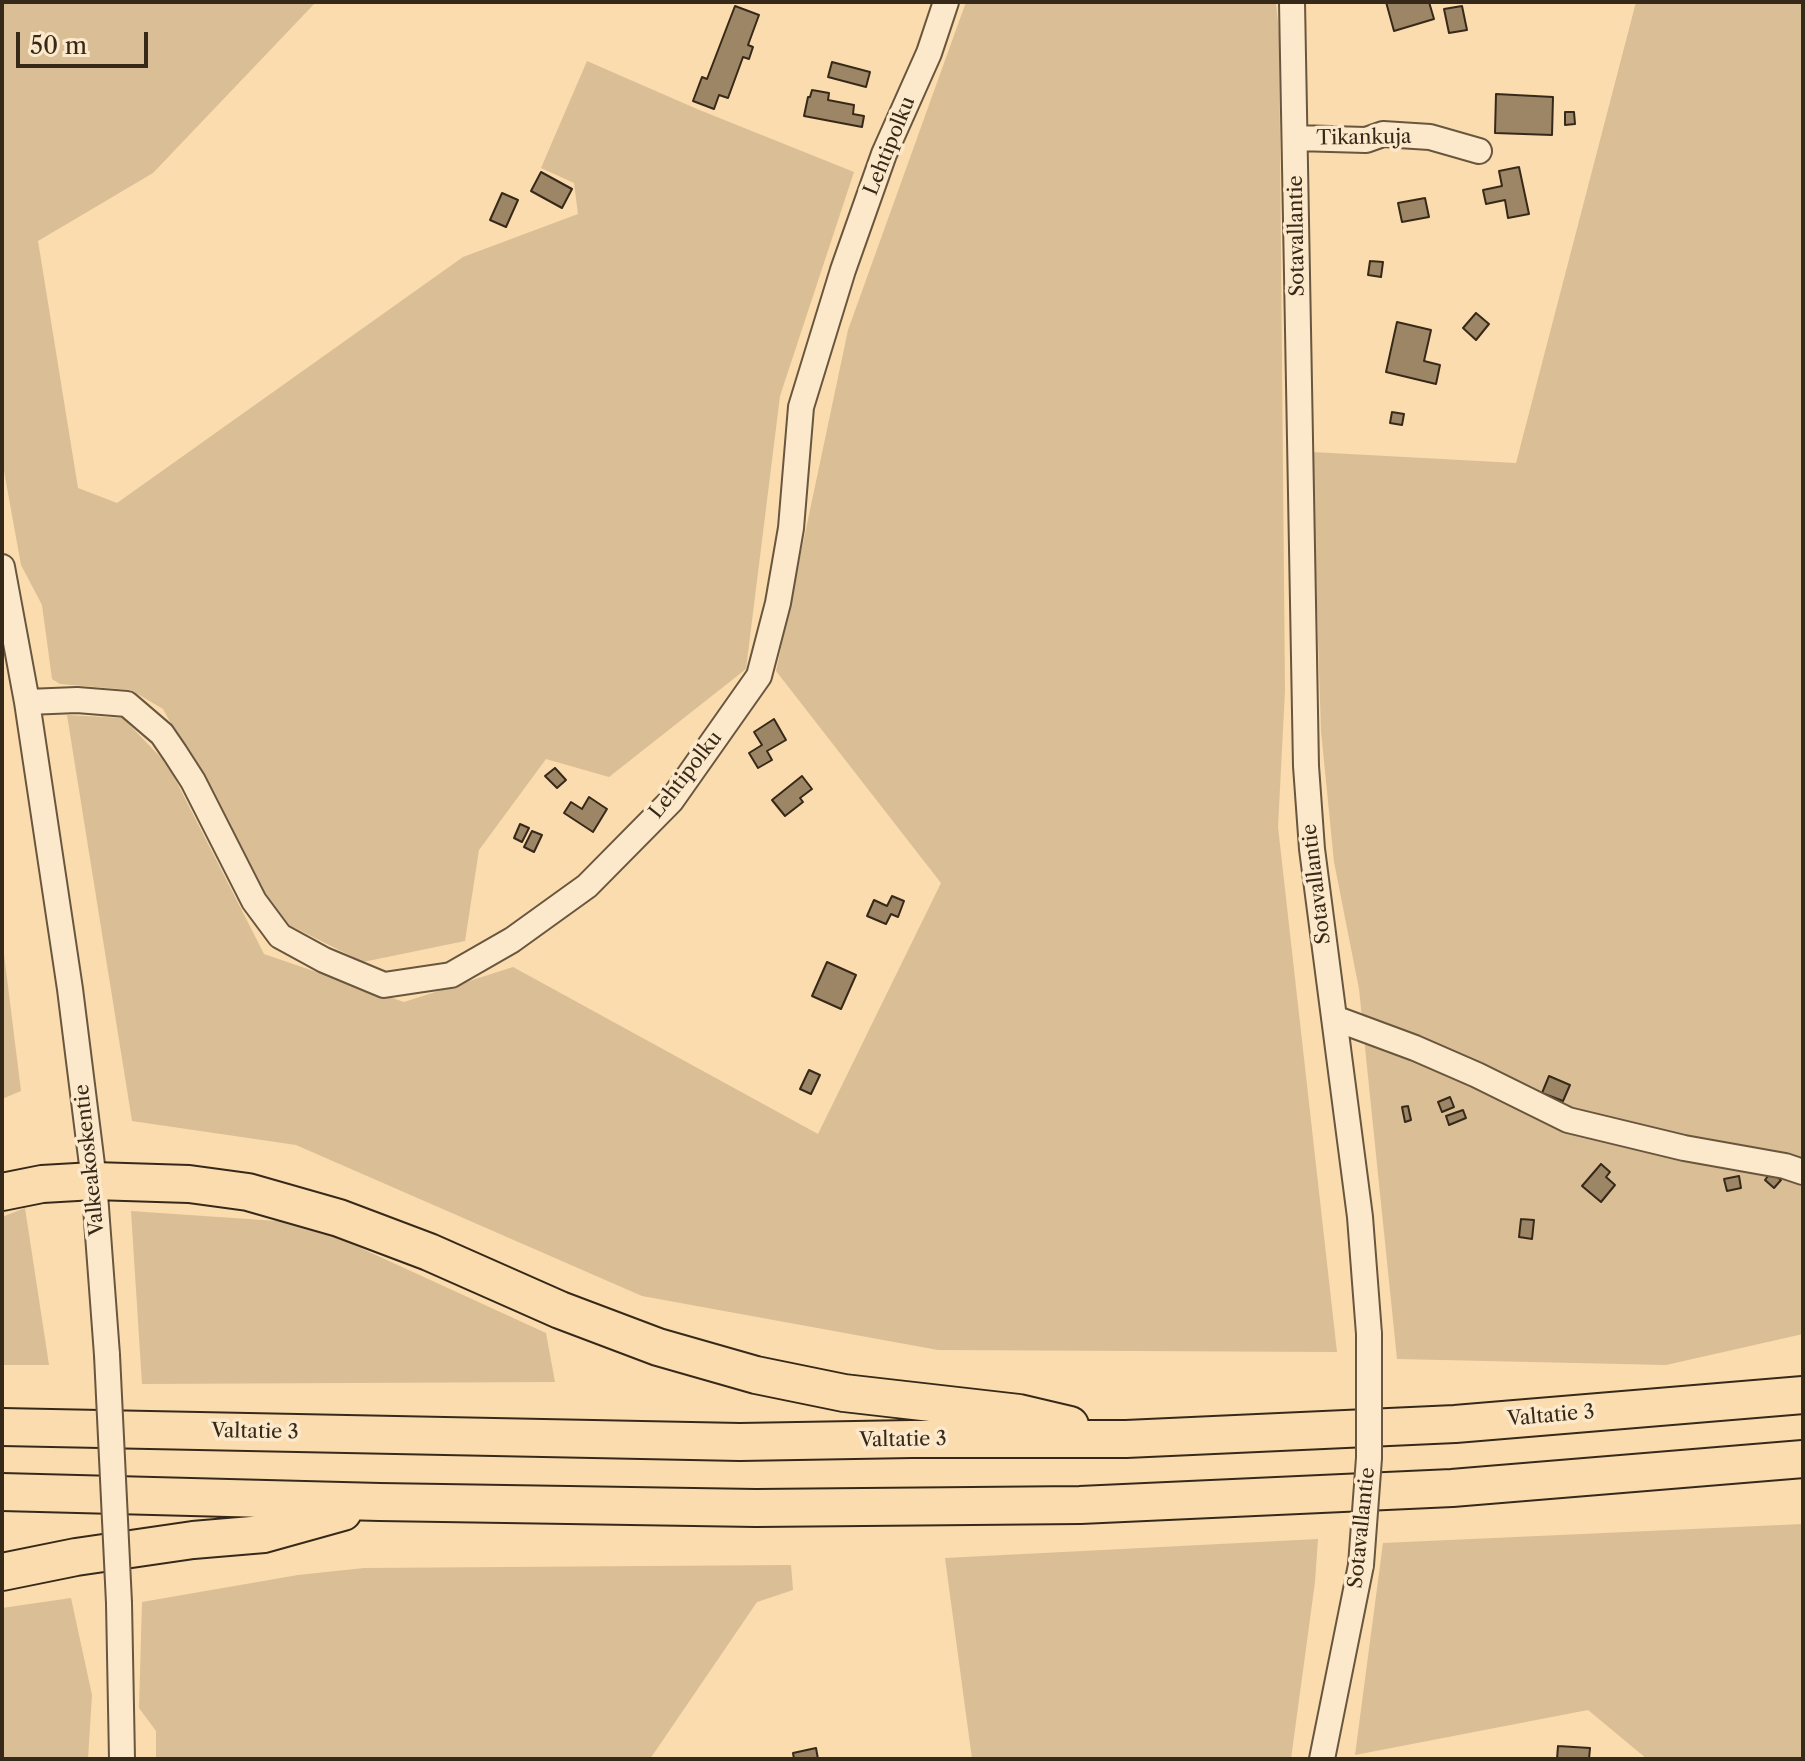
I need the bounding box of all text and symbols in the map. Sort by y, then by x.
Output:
scale bar [20,16,152,66]
text: 50 m [30,31,87,60]
street label: Lehtipolku [859,93,921,199]
street label: Tikankuja [1316,125,1412,151]
street label: Sotavallantie [1284,175,1310,297]
street label: Lehtipolku [644,726,728,824]
street label: Sotavallantie [1298,822,1336,946]
street label: Valkeakoskentie [70,1083,110,1237]
street label: Valtatie 3 [1506,1400,1596,1432]
street label: Valtatie 3 [211,1419,299,1445]
street label: Valtatie 3 [859,1427,947,1453]
street label: Sotavallantie [1344,1466,1380,1590]

